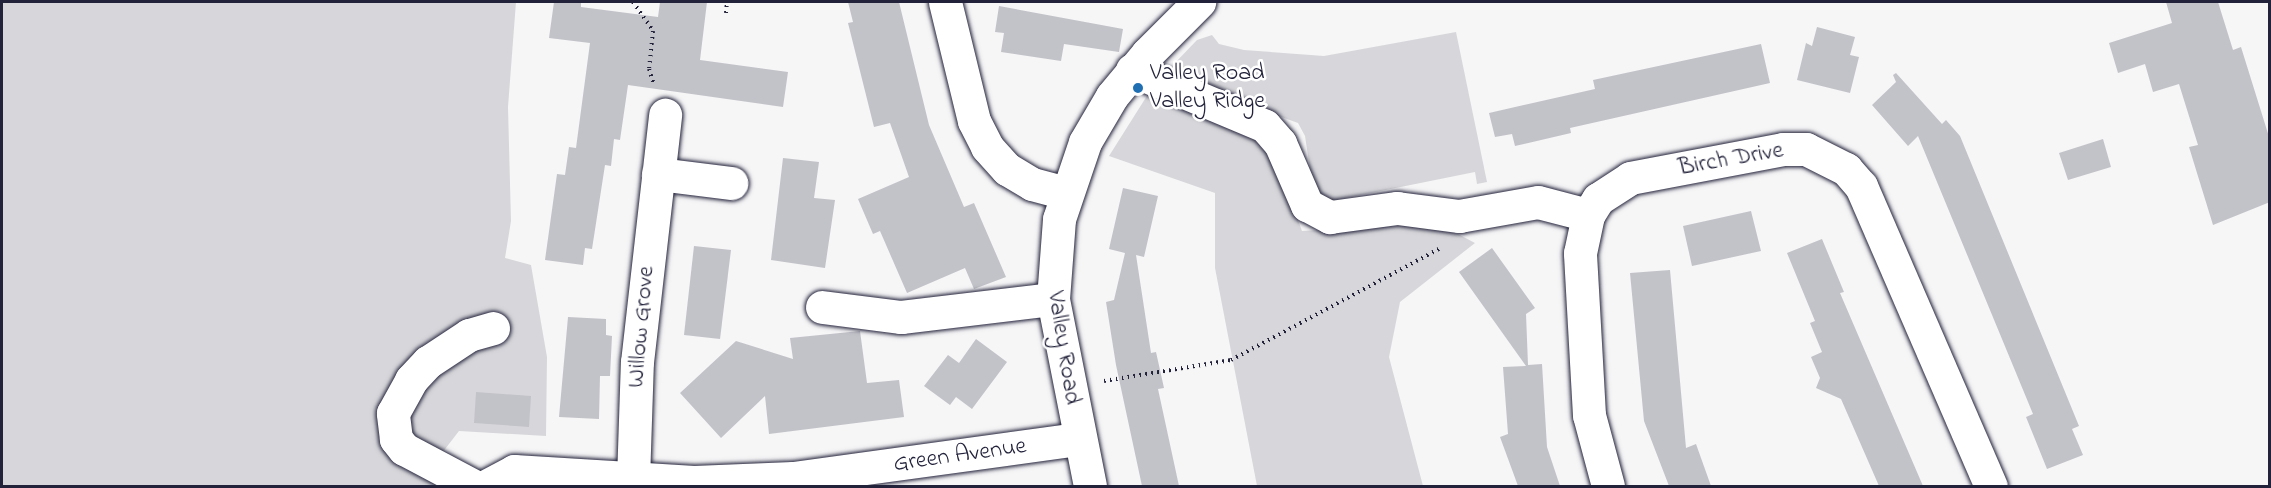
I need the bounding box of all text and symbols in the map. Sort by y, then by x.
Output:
place label: Valley Road Valley Ridge [1150,60,1265,116]
marker: Valley Road Valley Ridge [1131,81,1145,95]
street label: Birch Drive [1676,137,1786,183]
street label: Willow Grove [622,265,662,389]
street label: Valley Road [1040,289,1086,407]
street label: Green Avenue [892,432,1028,480]

